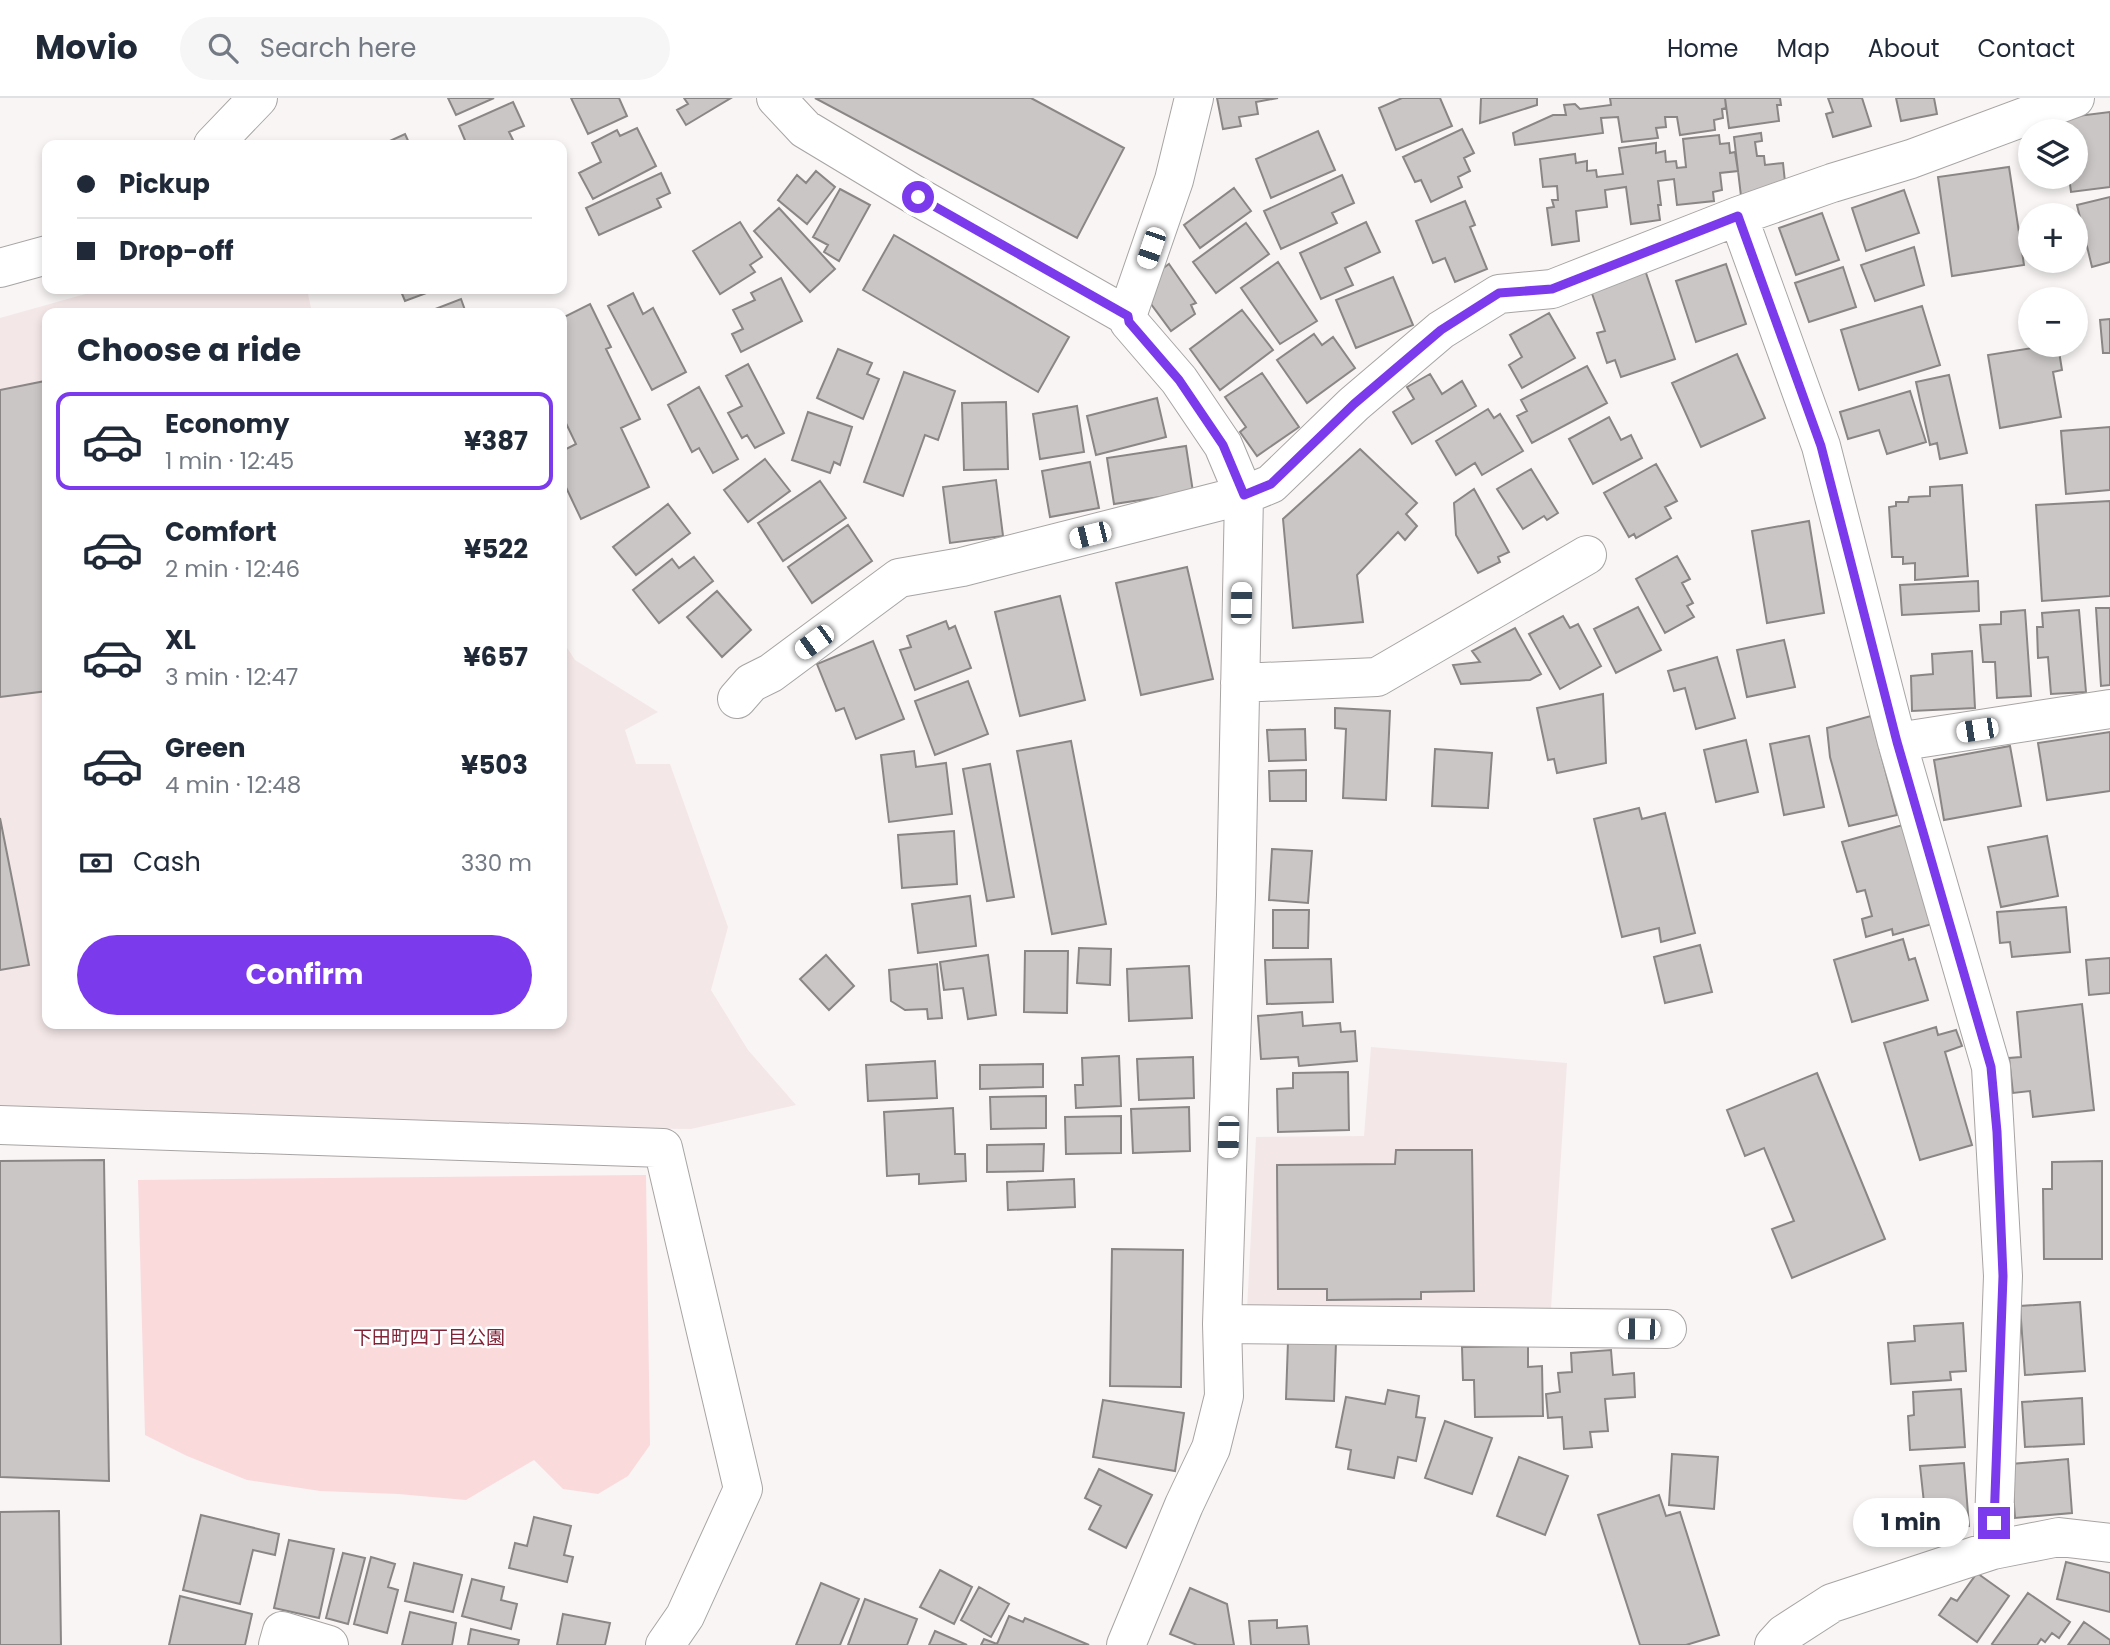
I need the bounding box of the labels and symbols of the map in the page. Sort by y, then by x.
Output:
route start [902,181,934,213]
car [1135,225,1168,271]
car [1068,520,1113,550]
car [1231,582,1252,624]
car [791,621,838,663]
car [1955,716,2000,744]
car [1217,1116,1240,1158]
car [1618,1318,1661,1340]
park label: 下田町四丁目公園 [353,1324,505,1351]
callout: 1 min [1854,1498,1969,1548]
route end [1978,1507,2010,1539]

